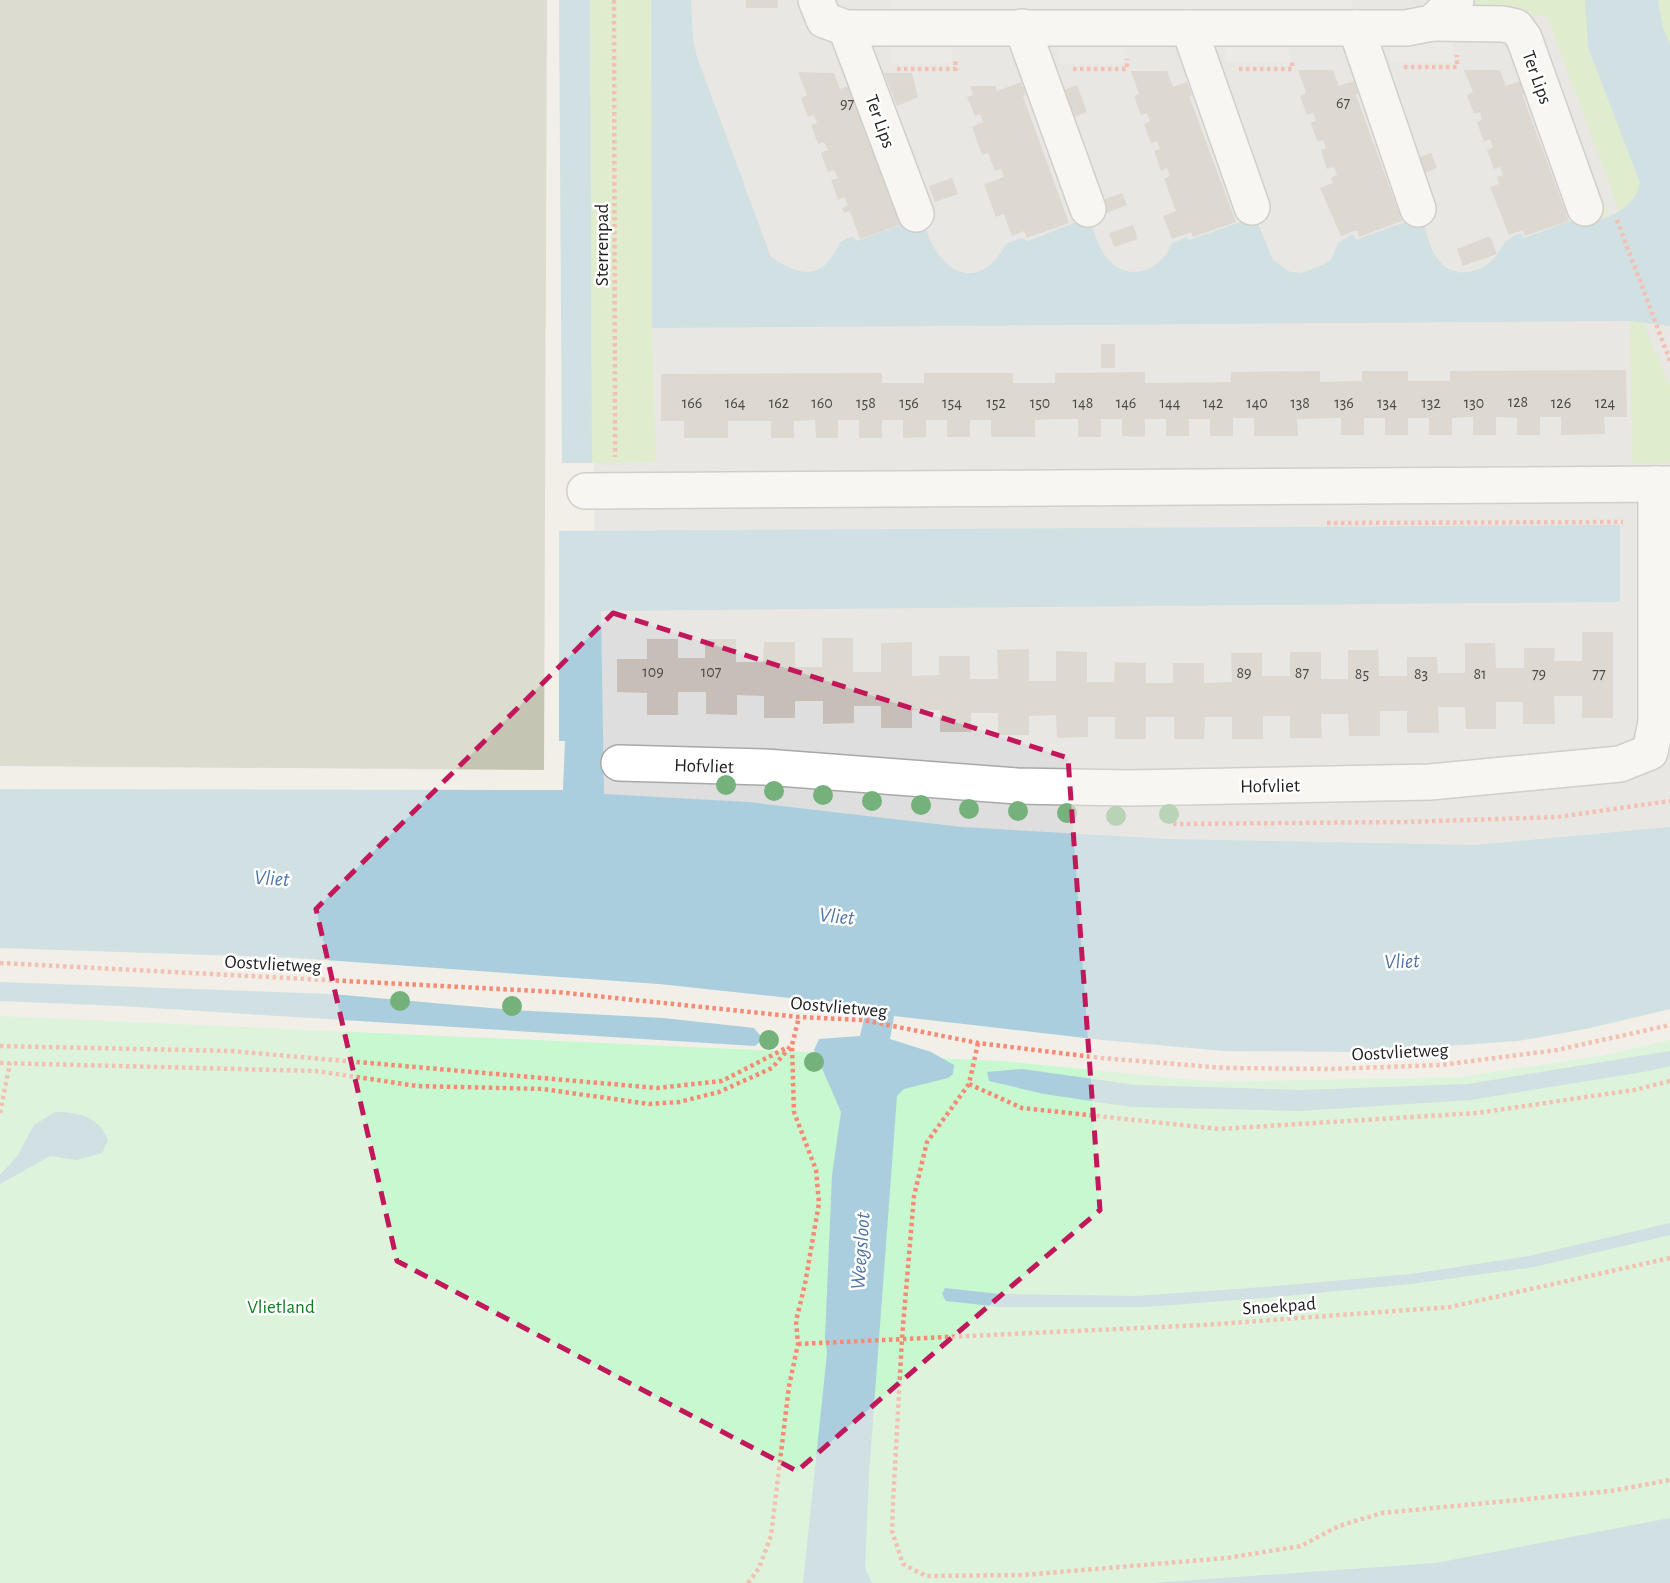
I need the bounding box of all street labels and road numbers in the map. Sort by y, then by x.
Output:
street label: Ter Lips [1518,48,1555,107]
street label: Ter Lips [861,92,898,151]
street label: Sterrenpad [593,204,612,286]
street label: Hofvliet [674,756,734,777]
street label: Hofvliet [1240,776,1300,797]
street label: Oostvlietweg [224,952,323,977]
street label: Oostvlietweg [790,994,889,1021]
street label: Oostvlietweg [1351,1040,1450,1065]
street label: Snoekpad [1242,1294,1317,1319]

